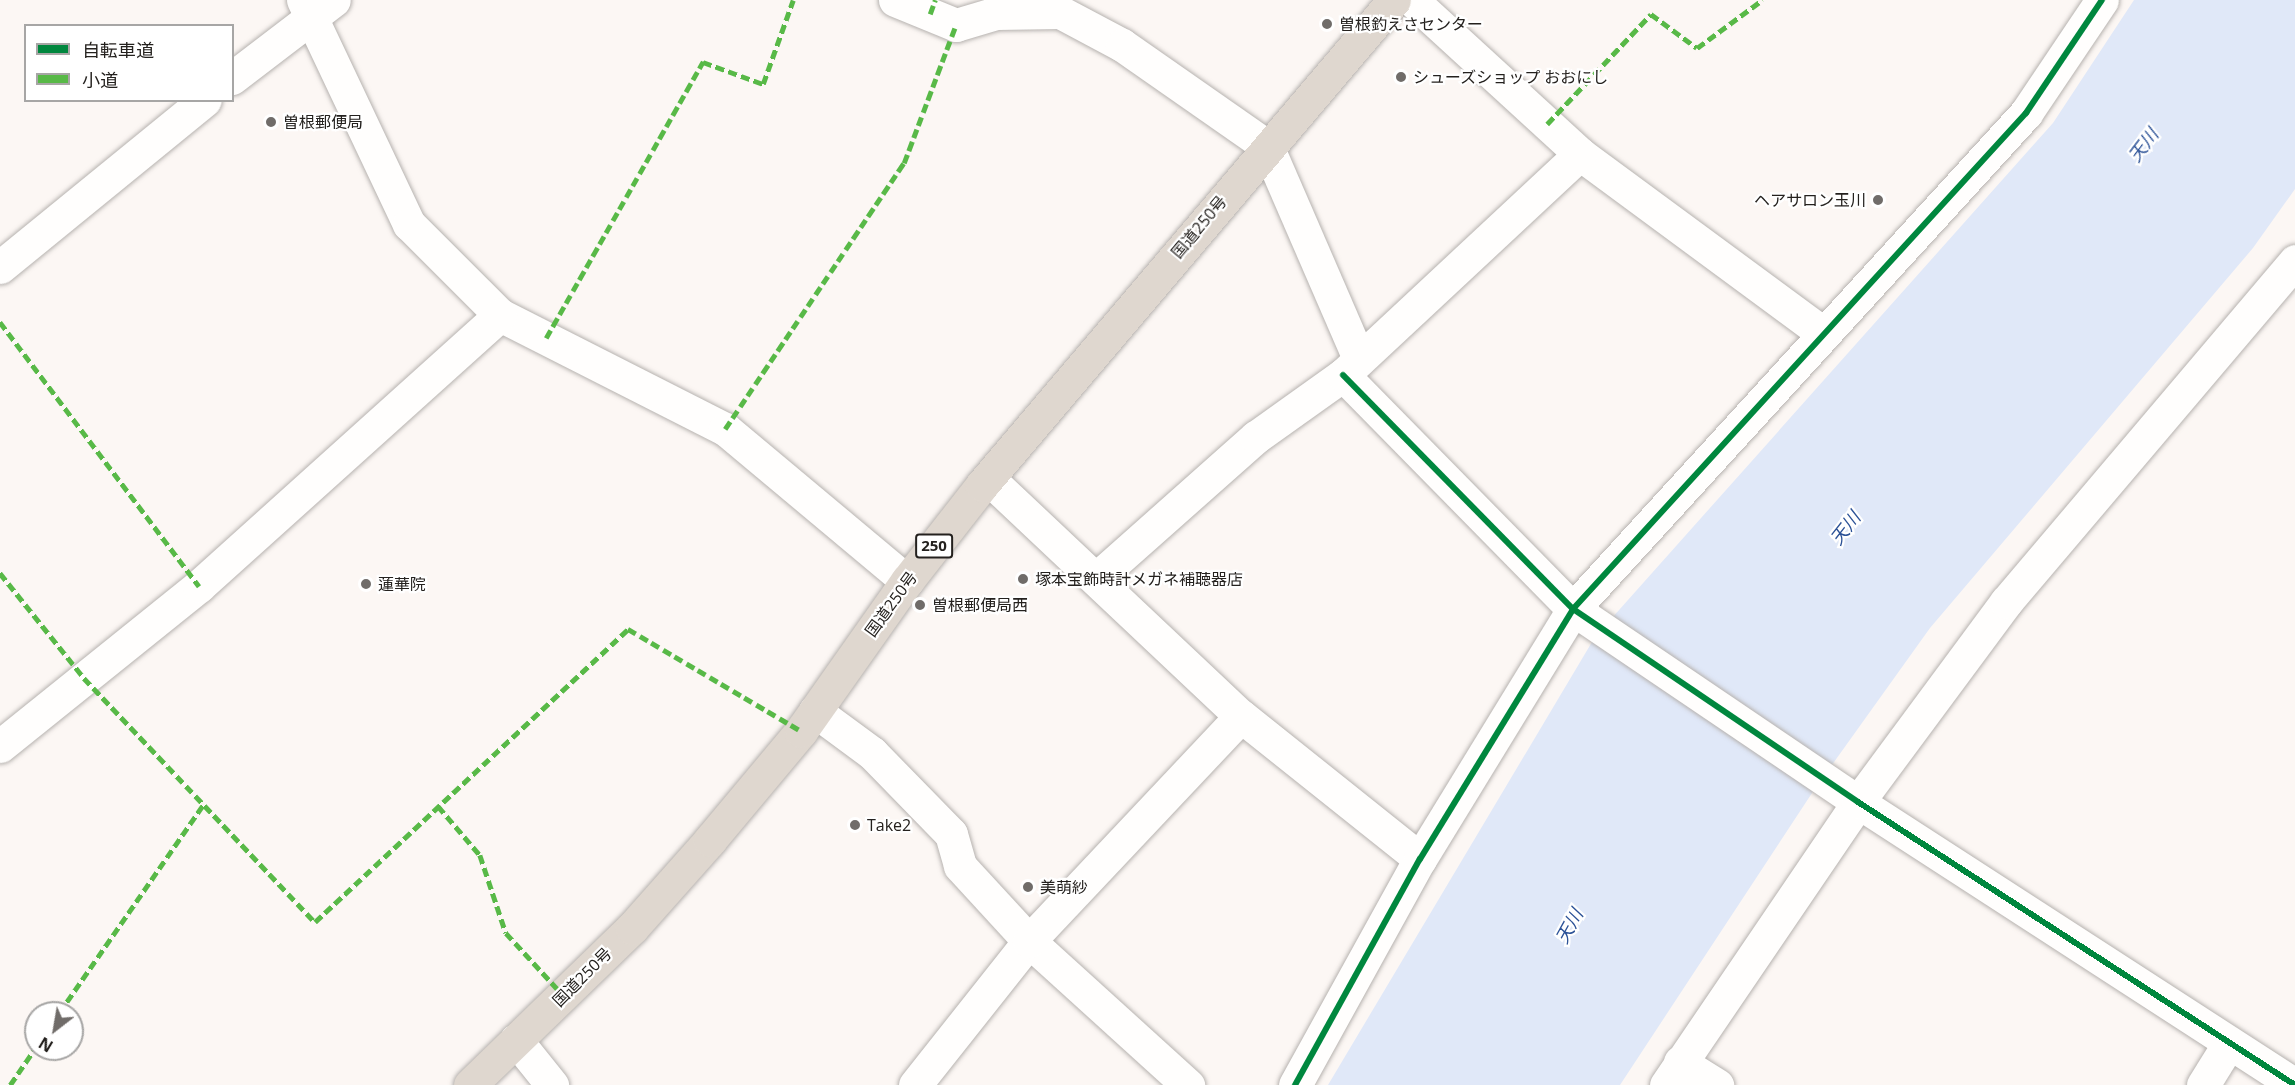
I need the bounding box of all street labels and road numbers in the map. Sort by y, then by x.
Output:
street label: 国道250号 [1167,192,1231,262]
road number: 250 [914,534,954,558]
street label: 国道250号 [861,568,921,640]
street label: 国道250号 [549,944,615,1010]

